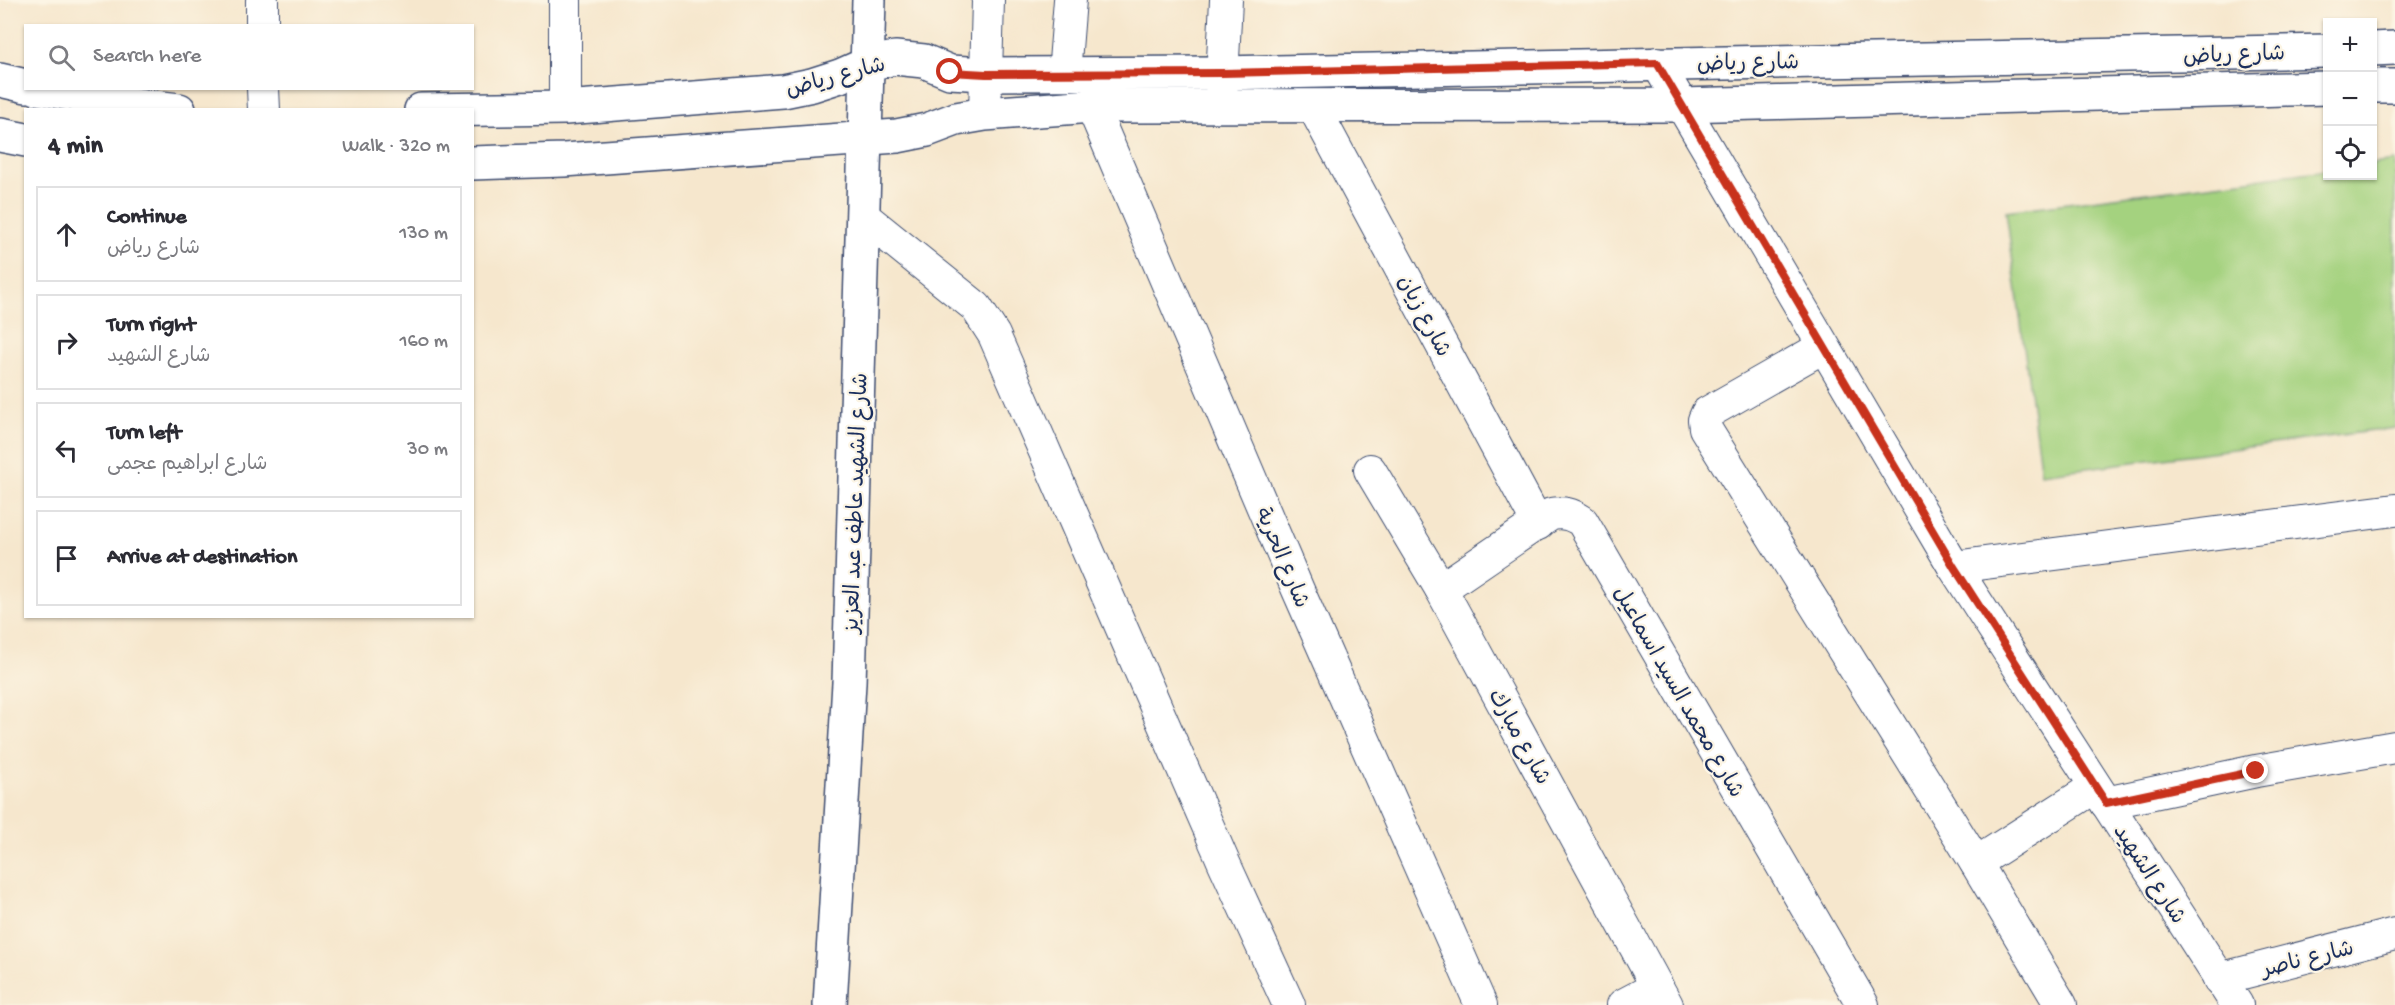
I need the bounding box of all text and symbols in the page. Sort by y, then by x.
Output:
map controls [2323,18,2377,180]
button: + [2323,18,2377,72]
search box [24,24,474,90]
icon: search [45,41,78,74]
street label: شارع رياض [2183,42,2286,72]
text: Search here [93,44,201,70]
street label: شارع رياض [1697,51,1799,79]
street label: شارع رياض [783,53,889,105]
route start [936,58,962,84]
button: − [2323,72,2377,126]
button: locate [2323,126,2377,180]
text: 4 min [48,132,103,163]
text: Walk · 320 m [342,136,450,159]
text: Continue [107,205,187,231]
icon: ahead [50,218,83,251]
text: 130 m [399,223,448,246]
text: شارع رياض [107,238,200,261]
street label: شارع زيان [1390,271,1455,362]
text: Turn right [107,313,195,339]
icon: right [50,326,83,359]
text: 160 m [399,331,448,354]
text: شارع الشهيد [107,346,210,369]
street label: شارع الشهيد عاطف عبد العزيز [840,373,876,636]
text: Turn left [107,421,181,447]
icon: left [50,434,83,467]
text: 30 m [407,439,448,462]
text: شارع ابراهيم عجمى [107,454,268,477]
street label: شارع الحرية [1248,504,1313,613]
icon: arrive [50,542,83,575]
text: Arrive at destination [107,545,297,571]
street label: شارع محمد السيد اسماعيل [1605,583,1748,803]
street label: شارع مبارك [1481,686,1554,790]
route end [2242,757,2268,783]
street label: شارع الشهيد [2106,820,2190,930]
street label: شارع ناصر [2257,937,2357,985]

